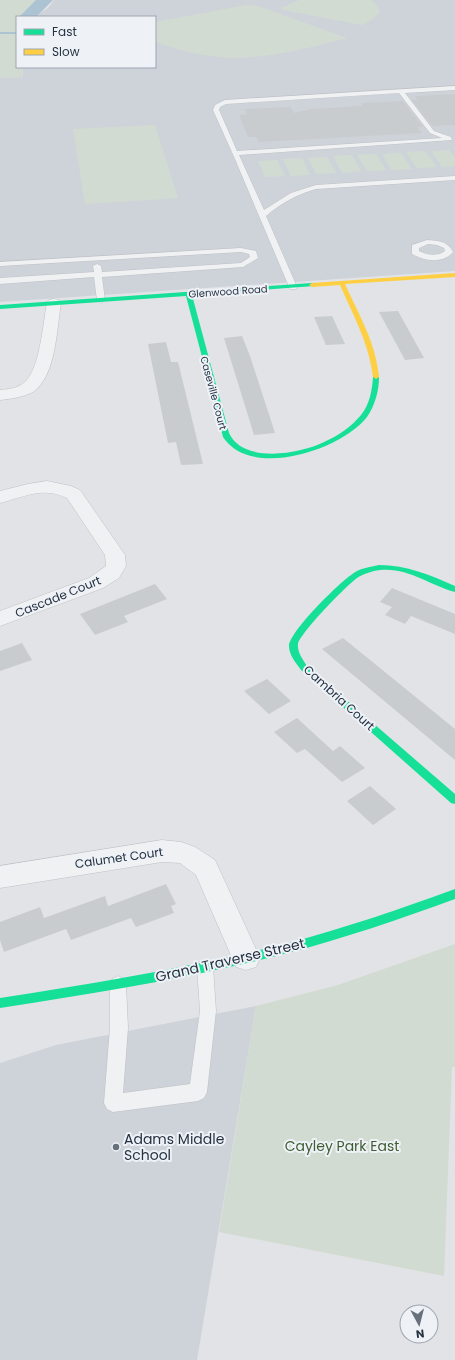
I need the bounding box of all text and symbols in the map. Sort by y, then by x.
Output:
legend [16,16,156,68]
text: Fast [52,23,77,40]
text: Slow [52,43,80,60]
street label: Glenwood Road [188,281,268,302]
street label: Caseville Court [196,355,231,432]
street label: Cascade Court [12,572,103,622]
street label: Cambria Court [300,661,378,734]
street label: Calumet Court [74,843,164,872]
street label: Grand Traverse Street [153,933,307,987]
place label: Adams Middle School [124,1129,225,1165]
park label: Cayley Park East [285,1136,399,1156]
marker: Adams Middle School [111,1142,121,1152]
north arrow [399,1304,439,1344]
text: N [415,1325,425,1342]

